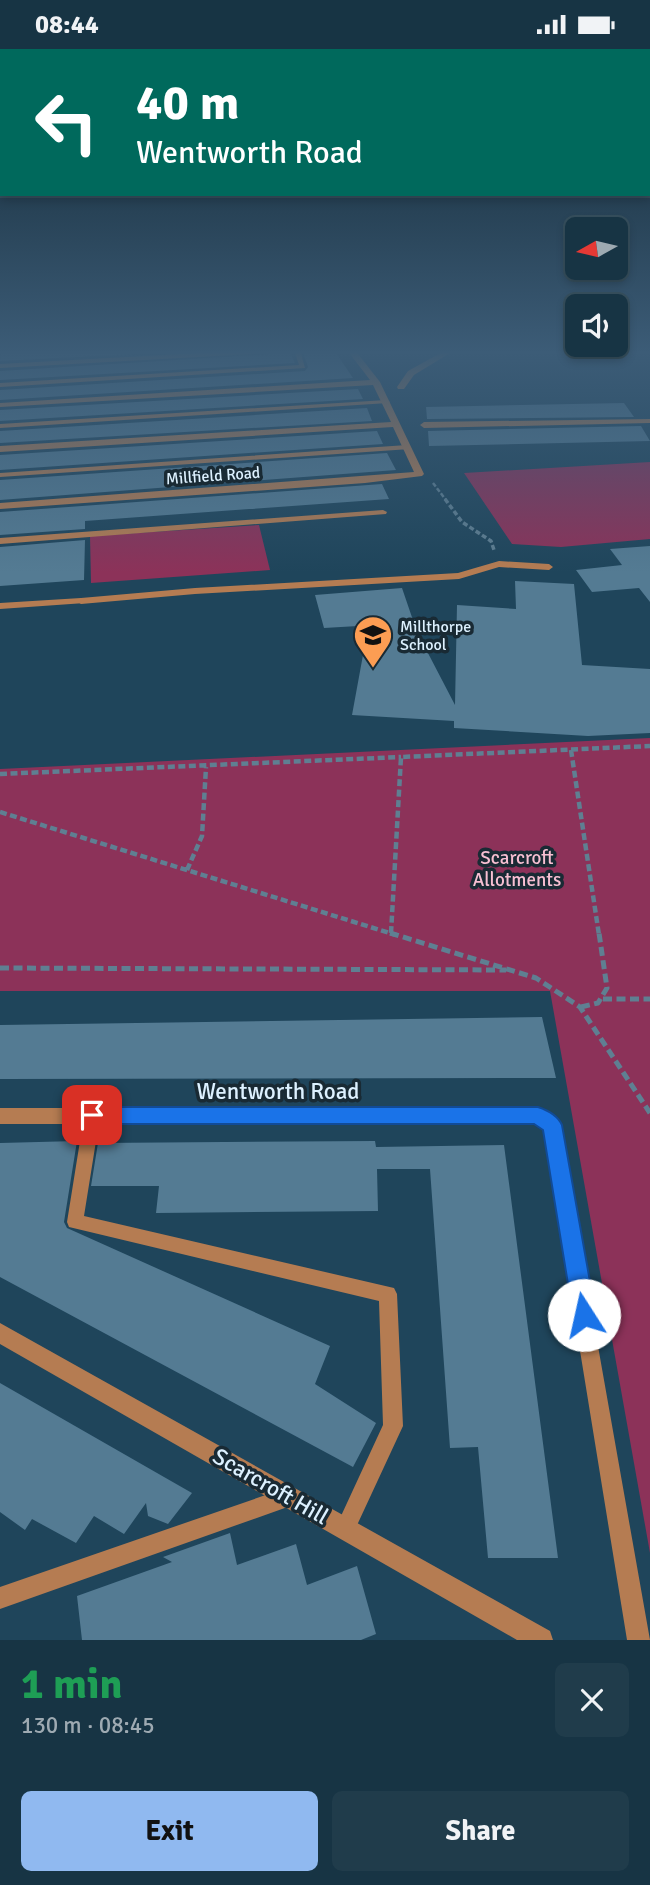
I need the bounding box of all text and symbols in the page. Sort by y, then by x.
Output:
text: 08:44 [35,9,99,41]
text: 40 m [136,73,239,133]
icon: left [21,77,112,168]
text: Wentworth Road [136,133,363,172]
north arrow [565,217,628,280]
map controls [565,217,628,357]
button: sound [565,294,628,357]
street label: Millfield Road [165,463,261,489]
school or university icon: Millthorpe School [352,614,394,669]
place label: Millthorpe School [400,617,471,655]
park label: Scarcroft Allotments [473,846,561,892]
street label: Wentworth Road [197,1077,360,1106]
pin [62,1085,122,1145]
icon: arrive [73,1096,111,1134]
position arrow [547,1278,621,1352]
street label: Scarcroft Hill [208,1442,334,1531]
text: 1 min [21,1659,122,1710]
button: close [555,1663,629,1737]
text: 130 m · 08:45 [21,1711,155,1740]
button: Exit [21,1791,318,1871]
button: Share [332,1791,629,1871]

